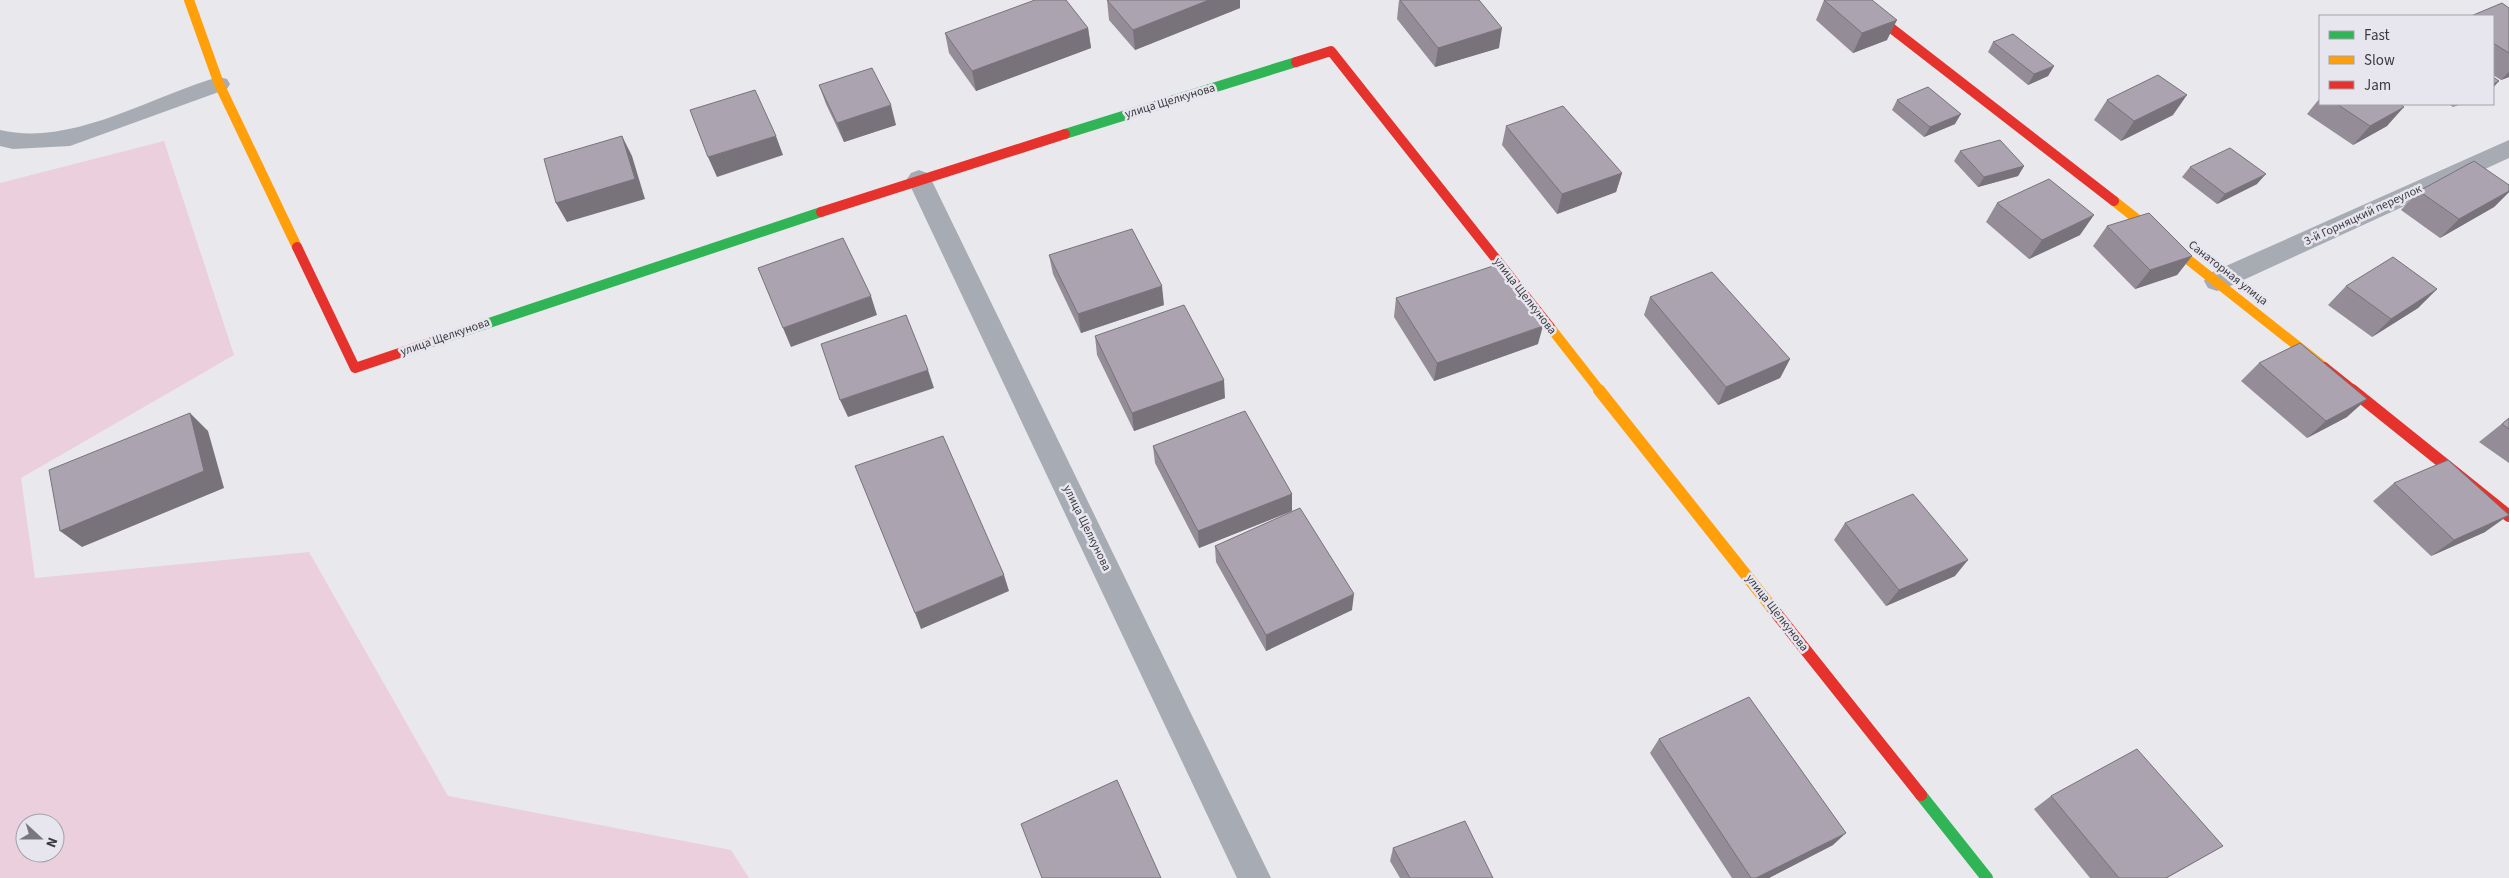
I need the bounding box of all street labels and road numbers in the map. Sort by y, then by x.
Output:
street label: улица Щелкунова [1123,79,1217,123]
street label: 3-й Горняцкий переулок [2301,180,2425,250]
street label: Санаторная улица [2185,236,2271,310]
street label: улица Щелкунова [1489,254,1561,338]
street label: улица Щелкунова [398,314,492,360]
street label: улица Щелкунова [1059,482,1115,574]
street label: улица Щелкунова [1741,571,1813,655]

